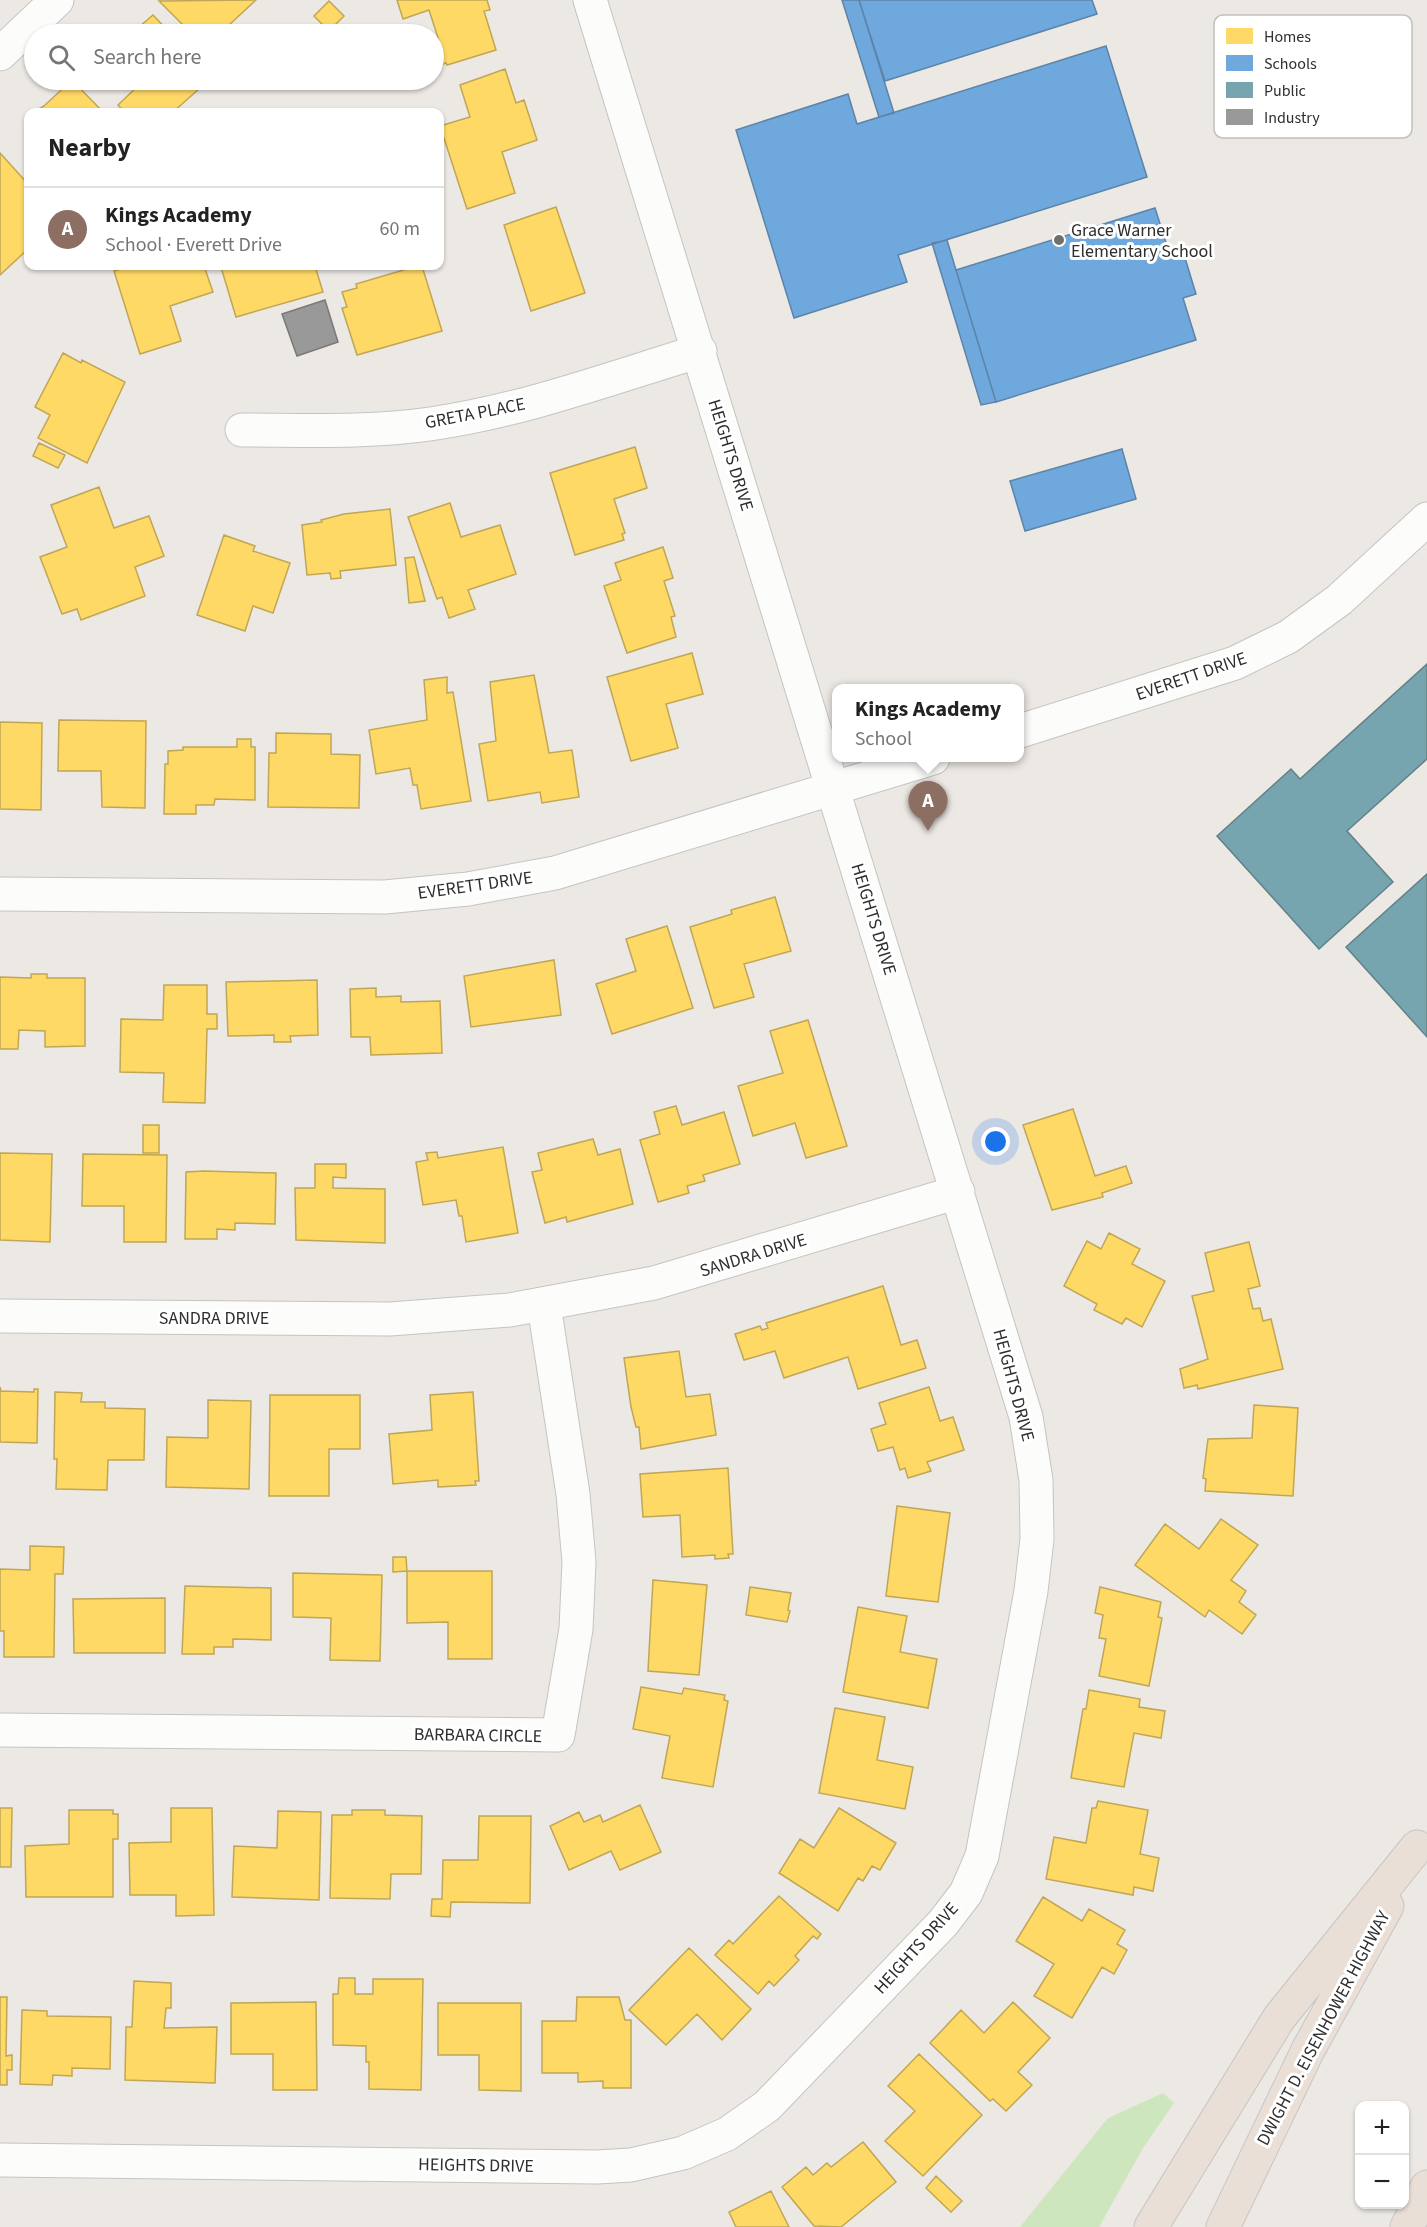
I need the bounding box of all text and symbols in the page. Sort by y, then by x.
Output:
legend [1214,15,1412,138]
search box [24,24,444,90]
text: Homes [1264,26,1311,48]
icon: search [45,41,78,74]
text: Search here [93,41,201,73]
text: Schools [1264,53,1317,75]
text: Public [1264,80,1306,102]
text: Industry [1264,107,1320,129]
text: Nearby [48,129,131,166]
text: Kings Academy [105,199,252,231]
text: A [62,215,73,243]
text: 60 m [380,215,420,243]
place label: Grace Warner Elementary School [1071,218,1213,264]
text: School · Everett Drive [105,231,282,259]
marker: Grace Warner Elementary School [1052,233,1066,247]
street label: GRETA PLACE [423,392,527,435]
street label: HEIGHTS DRIVE [702,396,759,514]
street label: EVERETT DRIVE [1132,646,1250,707]
popup [832,684,1024,762]
text: Kings Academy [855,693,1001,725]
text: School [855,725,912,753]
pin: A [908,782,948,831]
street label: HEIGHTS DRIVE [845,860,902,978]
street label: EVERETT DRIVE [416,865,534,906]
your location [981,1127,1010,1156]
street label: SANDRA DRIVE [697,1227,810,1284]
street label: SANDRA DRIVE [159,1306,269,1331]
street label: HEIGHTS DRIVE [986,1326,1041,1444]
street label: BARBARA CIRCLE [414,1722,542,1749]
street label: HEIGHTS DRIVE [868,1897,964,2000]
street label: DWIGHT D. EISENHOWER HIGHWAY [1251,1906,1396,2150]
map controls [1355,2101,1409,2209]
button: + [1355,2101,1409,2155]
street label: HEIGHTS DRIVE [418,2152,534,2179]
button: − [1355,2155,1409,2209]

